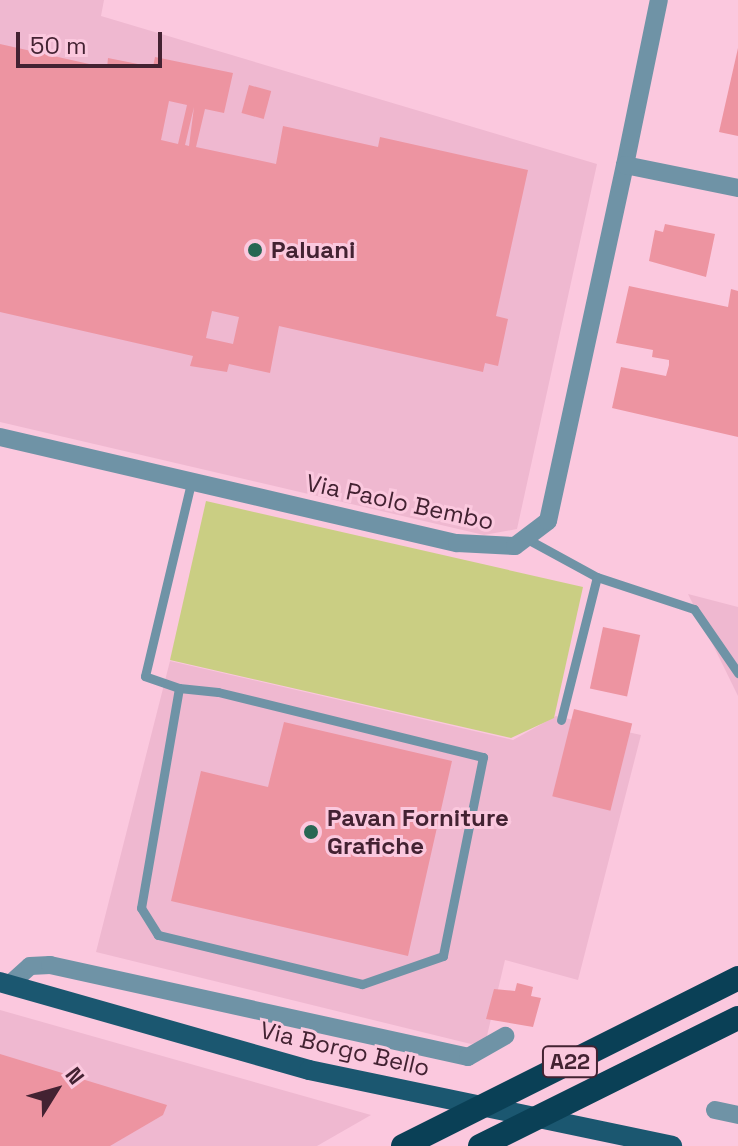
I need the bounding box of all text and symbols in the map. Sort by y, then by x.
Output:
scale bar [20,16,166,66]
text: 50 m [30,30,87,61]
place label: Paluani [271,236,355,264]
marker: Paluani [246,241,264,259]
street label: Via Paolo Bembo [304,468,496,536]
place label: Pavan Forniture Grafiche [327,804,509,860]
marker: Pavan Forniture Grafiche [302,823,320,841]
street label: Via Borgo Bello [257,1016,433,1082]
road number: A22 [540,1044,600,1080]
north arrow [16,1050,96,1130]
text: N [60,1061,91,1090]

